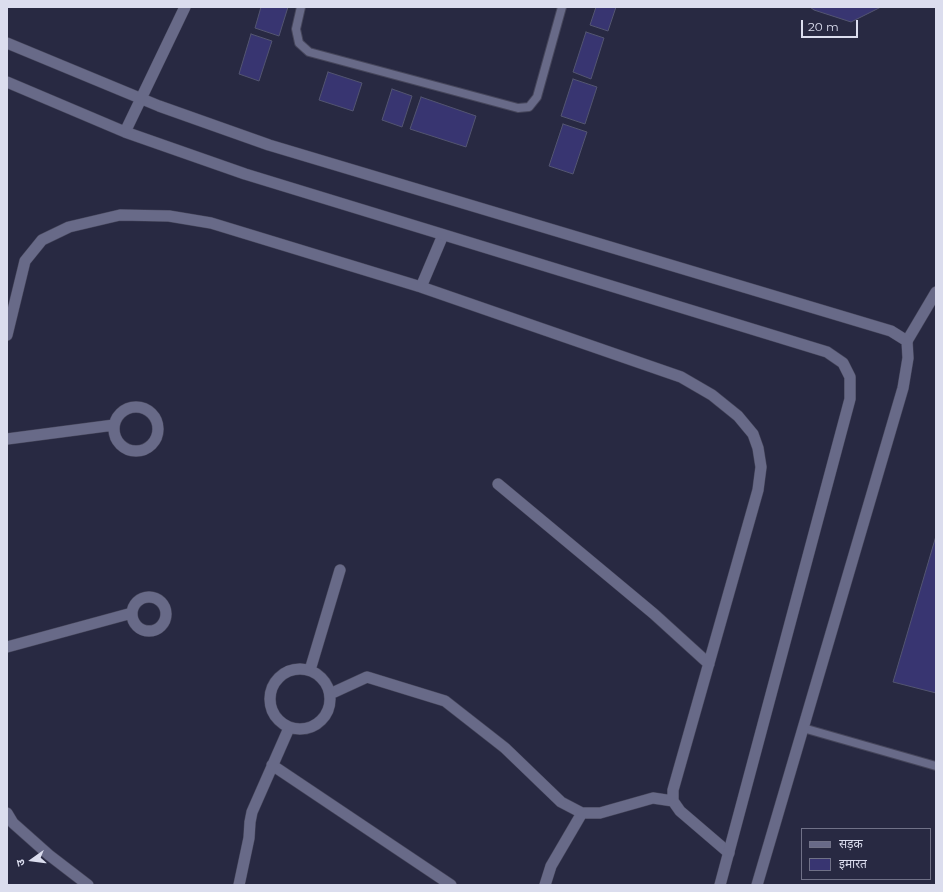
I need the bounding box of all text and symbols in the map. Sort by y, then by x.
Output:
scale bar [803,12,860,38]
text: 20 m [808,19,839,34]
legend [801,828,931,880]
text: सड़क [839,836,863,851]
north arrow [12,840,52,880]
text: इमारत [839,856,867,871]
text: उ [13,858,28,868]

